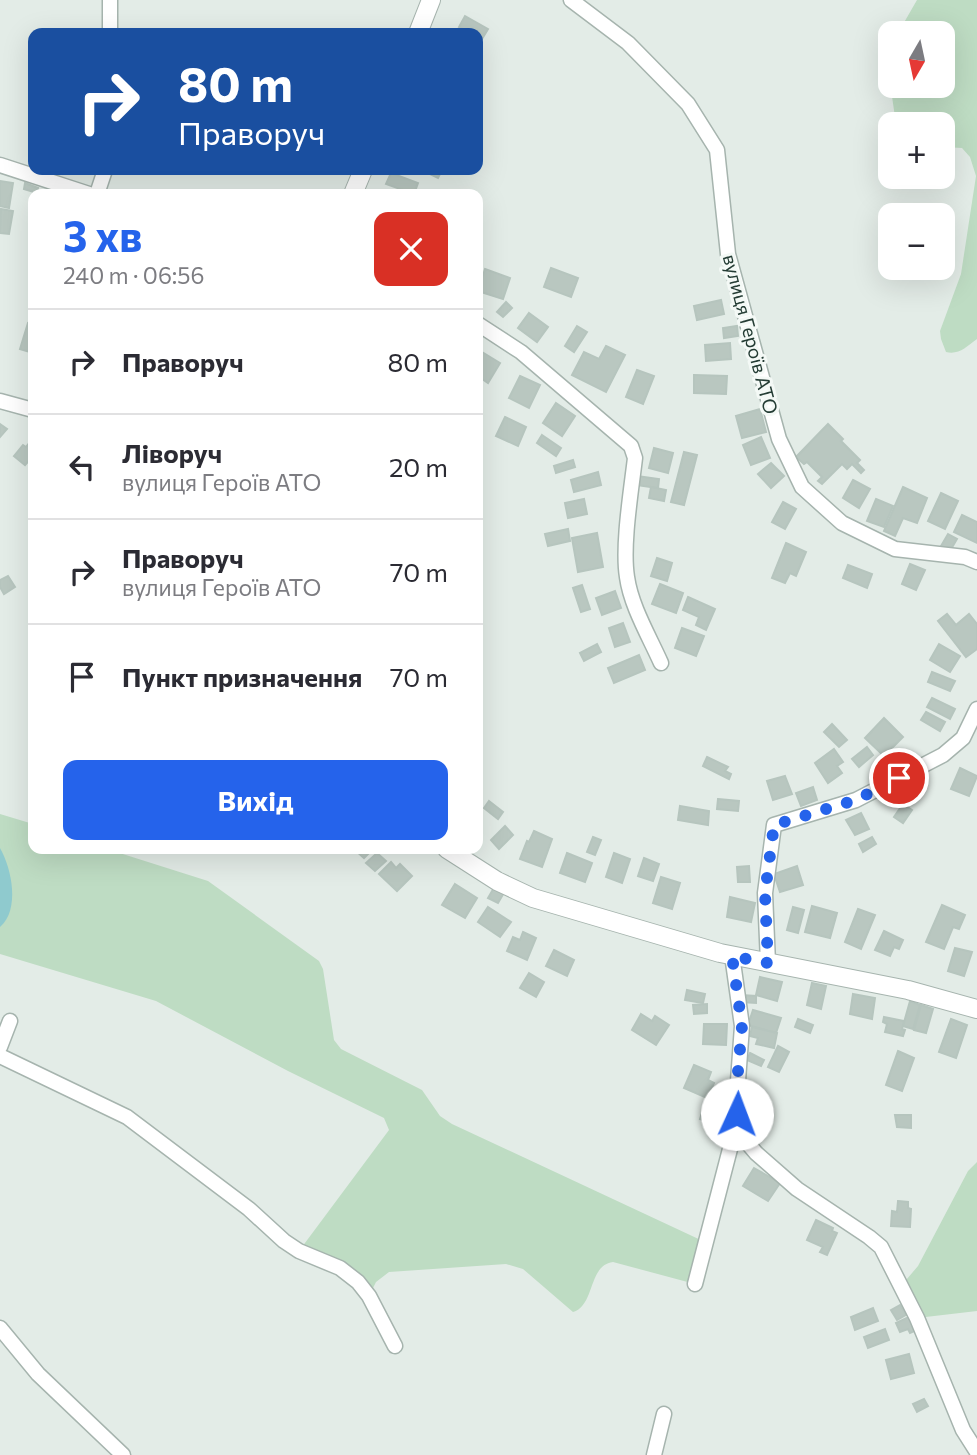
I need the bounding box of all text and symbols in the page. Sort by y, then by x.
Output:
north arrow [878,21,956,98]
map controls [878,21,955,280]
text: 80 m [178,52,293,112]
icon: right [63,56,154,147]
text: Праворуч [178,112,325,152]
button: + [878,112,955,189]
button: − [878,203,955,280]
text: 3 хв [63,209,142,261]
button: close [374,212,448,286]
street label: вулиця Героїв АТО [719,251,783,417]
text: 240 m · 06:56 [63,261,204,289]
icon: right [63,343,101,381]
text: Праворуч [122,346,244,377]
text: 80 m [388,346,448,377]
text: Ліворуч [122,437,222,468]
icon: left [63,448,101,486]
text: 20 m [389,451,448,482]
text: вулиця Героїв АТО [122,468,321,496]
text: Праворуч [122,542,244,573]
icon: right [63,553,101,591]
text: 70 m [390,556,448,587]
text: вулиця Героїв АТО [122,573,321,601]
icon: arrive [63,658,101,696]
text: Пункт призначення [122,661,362,692]
text: 70 m [390,661,448,692]
pin [869,748,929,808]
icon: arrive [880,759,918,797]
button: Вихід [63,760,448,840]
position arrow [700,1077,774,1151]

